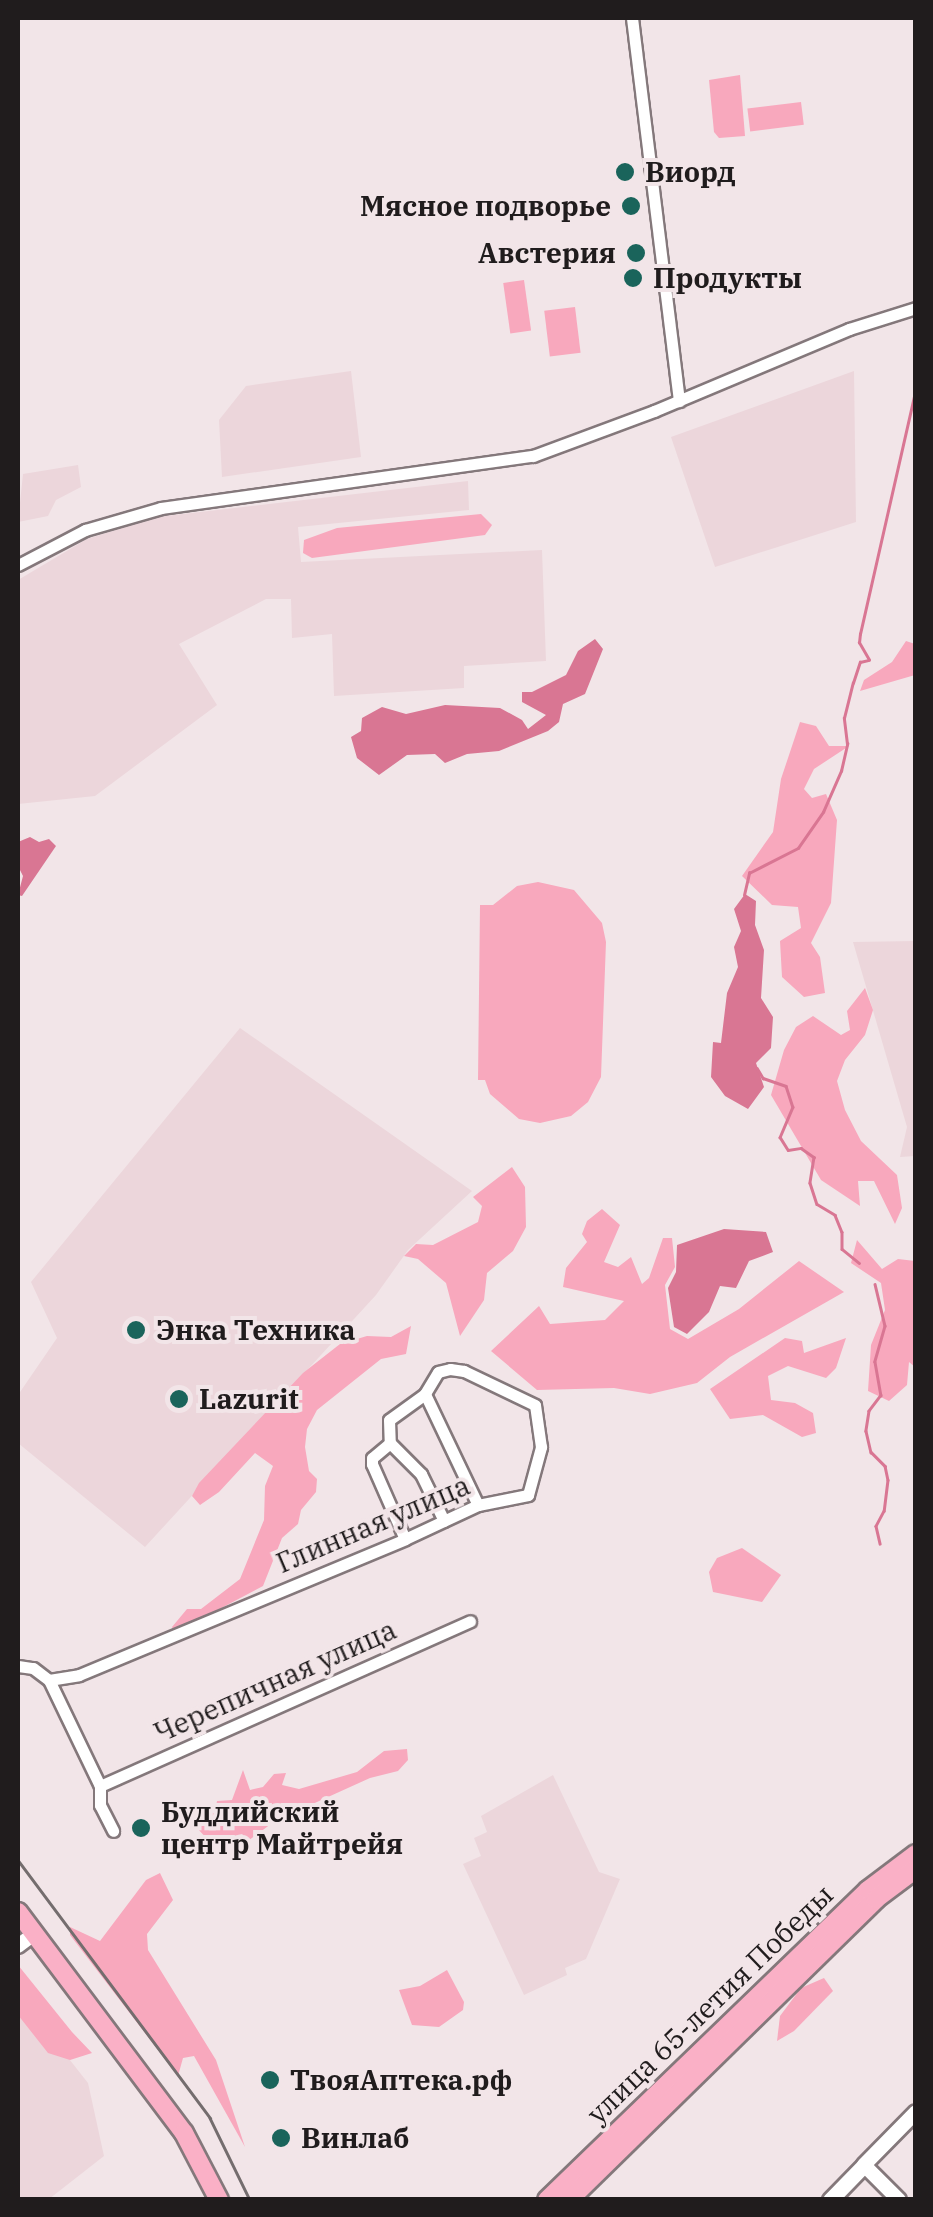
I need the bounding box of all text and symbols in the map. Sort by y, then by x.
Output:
place label: Виорд [645,155,735,189]
marker: Виорд [614,161,636,183]
place label: Мясное подворье [360,189,611,223]
marker: Мясное подворье [620,195,642,217]
place label: Австерия [478,236,616,270]
marker: Австерия [625,242,647,264]
place label: Продукты [653,261,802,295]
marker: Продукты [622,267,644,289]
place label: Энка Техника [156,1313,355,1347]
marker: Энка Техника [125,1319,147,1341]
place label: Lazurit [199,1382,299,1416]
marker: Lazurit [168,1388,190,1410]
street label: Глинная улица [271,1468,475,1580]
street label: Черепичная улица [149,1612,401,1750]
place label: Буддийский центр Майтрейя [161,1795,403,1861]
marker: Буддийский центр Майтрейя [130,1817,152,1839]
street label: улица 65-летия Победы [580,1878,840,2130]
place label: ТвояАптека.рф [290,2063,513,2097]
marker: ТвояАптека.рф [259,2069,281,2091]
place label: Винлаб [301,2121,409,2155]
marker: Винлаб [270,2127,292,2149]

